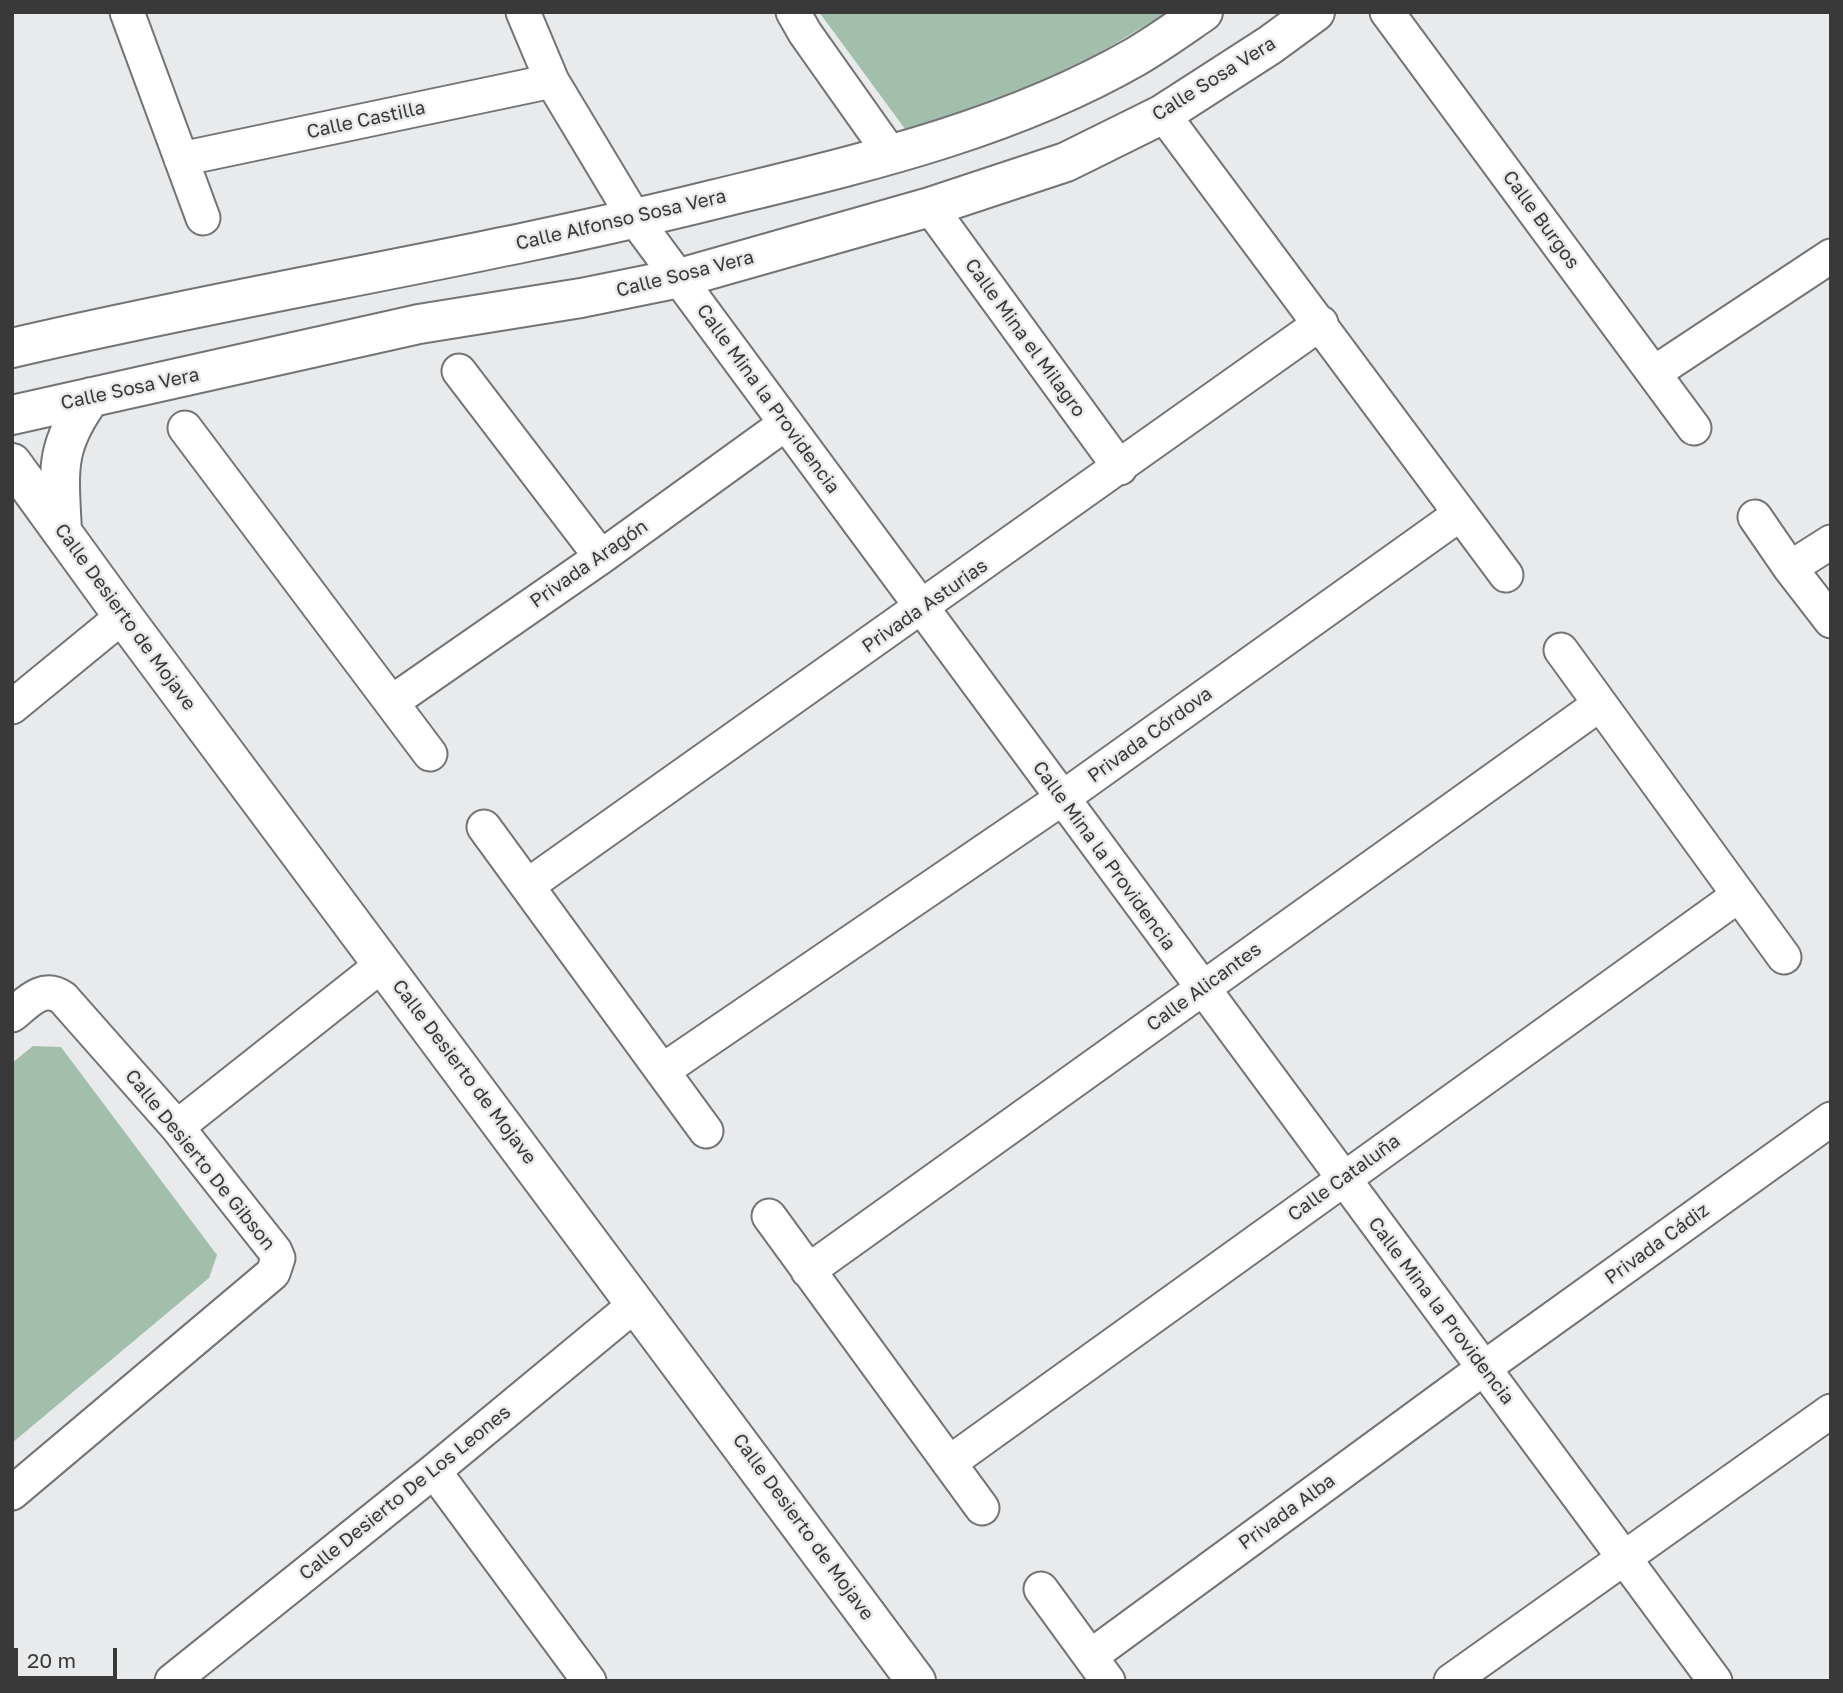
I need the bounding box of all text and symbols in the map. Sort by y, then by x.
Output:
street label: Calle Sosa Vera [1148,32,1280,126]
street label: Calle Castilla [305,96,427,144]
street label: Calle Burgos [1498,166,1584,274]
street label: Calle Alfonso Sosa Vera [514,185,728,255]
street label: Calle Sosa Vera [614,246,756,302]
street label: Calle Mina el Milagro [960,254,1090,422]
street label: Calle Mina la Providencia [692,300,844,498]
street label: Calle Sosa Vera [59,363,201,415]
street label: Privada Aragón [526,515,652,613]
street label: Calle Desierto de Mojave [50,519,200,715]
street label: Privada Asturias [858,554,992,658]
street label: Privada Córdova [1083,682,1217,788]
street label: Calle Mina la Providencia [1028,757,1180,955]
street label: Calle Alicantes [1142,938,1266,1036]
street label: Calle Desierto de Mojave [387,975,541,1169]
street label: Calle Desierto De Gibson [120,1065,280,1255]
street label: Calle Cataluña [1283,1130,1405,1226]
street label: Privada Cádiz [1601,1199,1713,1289]
street label: Calle Mina la Providencia [1363,1213,1519,1409]
street label: Calle Desierto De Los Leones [295,1401,515,1585]
street label: Calle Desierto de Mojave [728,1429,878,1625]
street label: Privada Alba [1234,1469,1340,1555]
scale bar [18,1634,121,1678]
text: 20 m [27,1647,76,1673]

